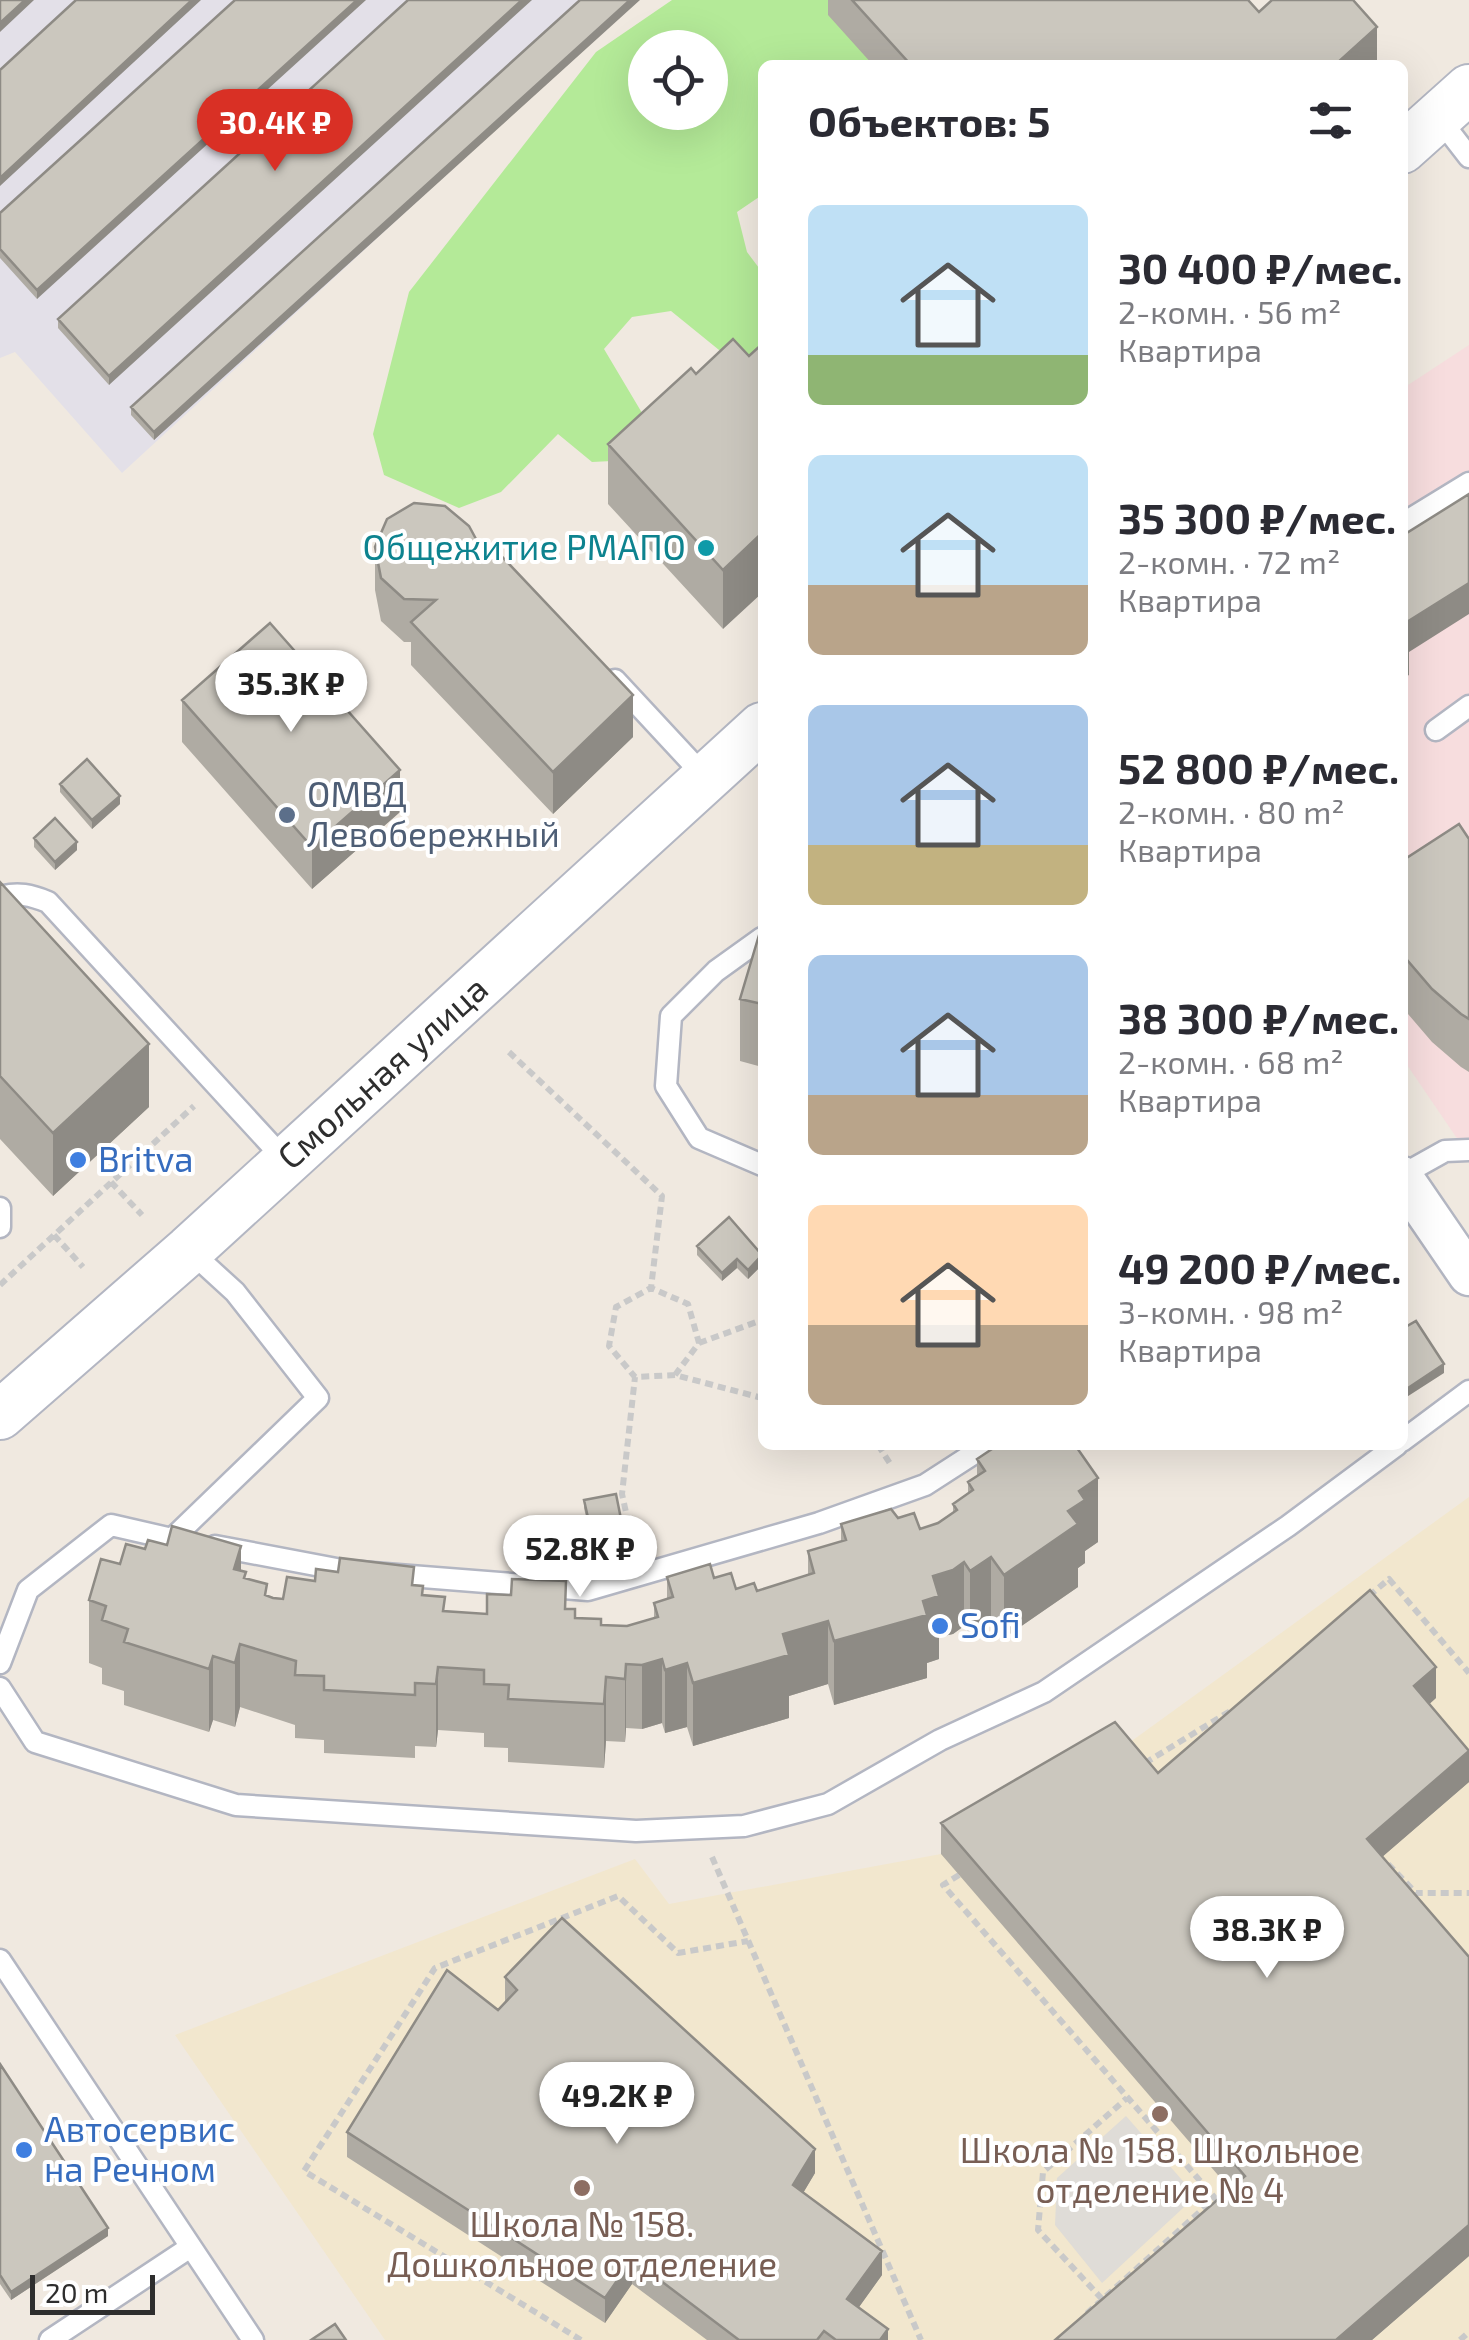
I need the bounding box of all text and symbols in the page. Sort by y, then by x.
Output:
map controls [628,30,728,130]
button: locate [628,30,728,130]
pin: 30.4K ₽ [183,89,367,174]
icon: filters [1303,93,1358,148]
text: Объектов: 5 [808,95,1050,145]
text: 30.4K ₽ [219,102,331,140]
text: 30 400 ₽/мес. [1118,242,1403,292]
icon: home [888,245,1008,365]
text: 2-комн. · 56 m² [1118,292,1341,330]
text: Квартира [1118,330,1262,368]
text: 35 300 ₽/мес. [1118,492,1396,542]
icon: home [888,495,1008,615]
place label: Общежитие РМАПО [362,525,686,567]
marker: Общежитие РМАПО [695,537,717,559]
text: 2-комн. · 72 m² [1118,542,1340,580]
text: Квартира [1118,580,1262,618]
pin: 35.3K ₽ [199,650,383,735]
text: 35.3K ₽ [237,663,345,701]
text: 52 800 ₽/мес. [1118,742,1399,792]
icon: home [888,745,1008,865]
place label: ОМВД Левобережный [307,772,560,854]
text: 2-комн. · 80 m² [1118,792,1345,830]
marker: ОМВД Левобережный [276,804,298,826]
text: Квартира [1118,830,1262,868]
street label: Смольная улица [268,966,496,1177]
text: 38 300 ₽/мес. [1118,992,1399,1042]
icon: home [888,995,1008,1115]
text: 2-комн. · 68 m² [1118,1042,1344,1080]
text: Квартира [1118,1080,1262,1118]
place label: Britva [98,1137,193,1179]
marker: Britva [67,1149,89,1171]
text: 49 200 ₽/мес. [1118,1242,1401,1292]
icon: home [888,1245,1008,1365]
text: 3-комн. · 98 m² [1118,1292,1343,1330]
text: Квартира [1118,1330,1262,1368]
pin: 52.8K ₽ [488,1515,672,1600]
text: 52.8K ₽ [525,1528,635,1566]
place label: Sofi [960,1603,1021,1645]
marker: Sofi [929,1615,951,1637]
pin: 38.3K ₽ [1175,1896,1359,1981]
text: 38.3K ₽ [1212,1909,1322,1947]
pin: 49.2K ₽ [525,2062,709,2147]
text: 49.2K ₽ [561,2075,673,2113]
marker: Школа № 158. Школьное отделение № 4 [1149,2103,1171,2125]
place label: Автосервис на Речном [44,2107,235,2189]
place label: Школа № 158. Школьное отделение № 4 [960,2128,1360,2210]
marker: Автосервис на Речном [13,2139,35,2161]
marker: Школа № 158. Дошкольное отделение [571,2177,593,2199]
place label: Школа № 158. Дошкольное отделение [387,2202,777,2284]
scale bar [30,2270,155,2314]
text: 20 m [45,2275,108,2309]

